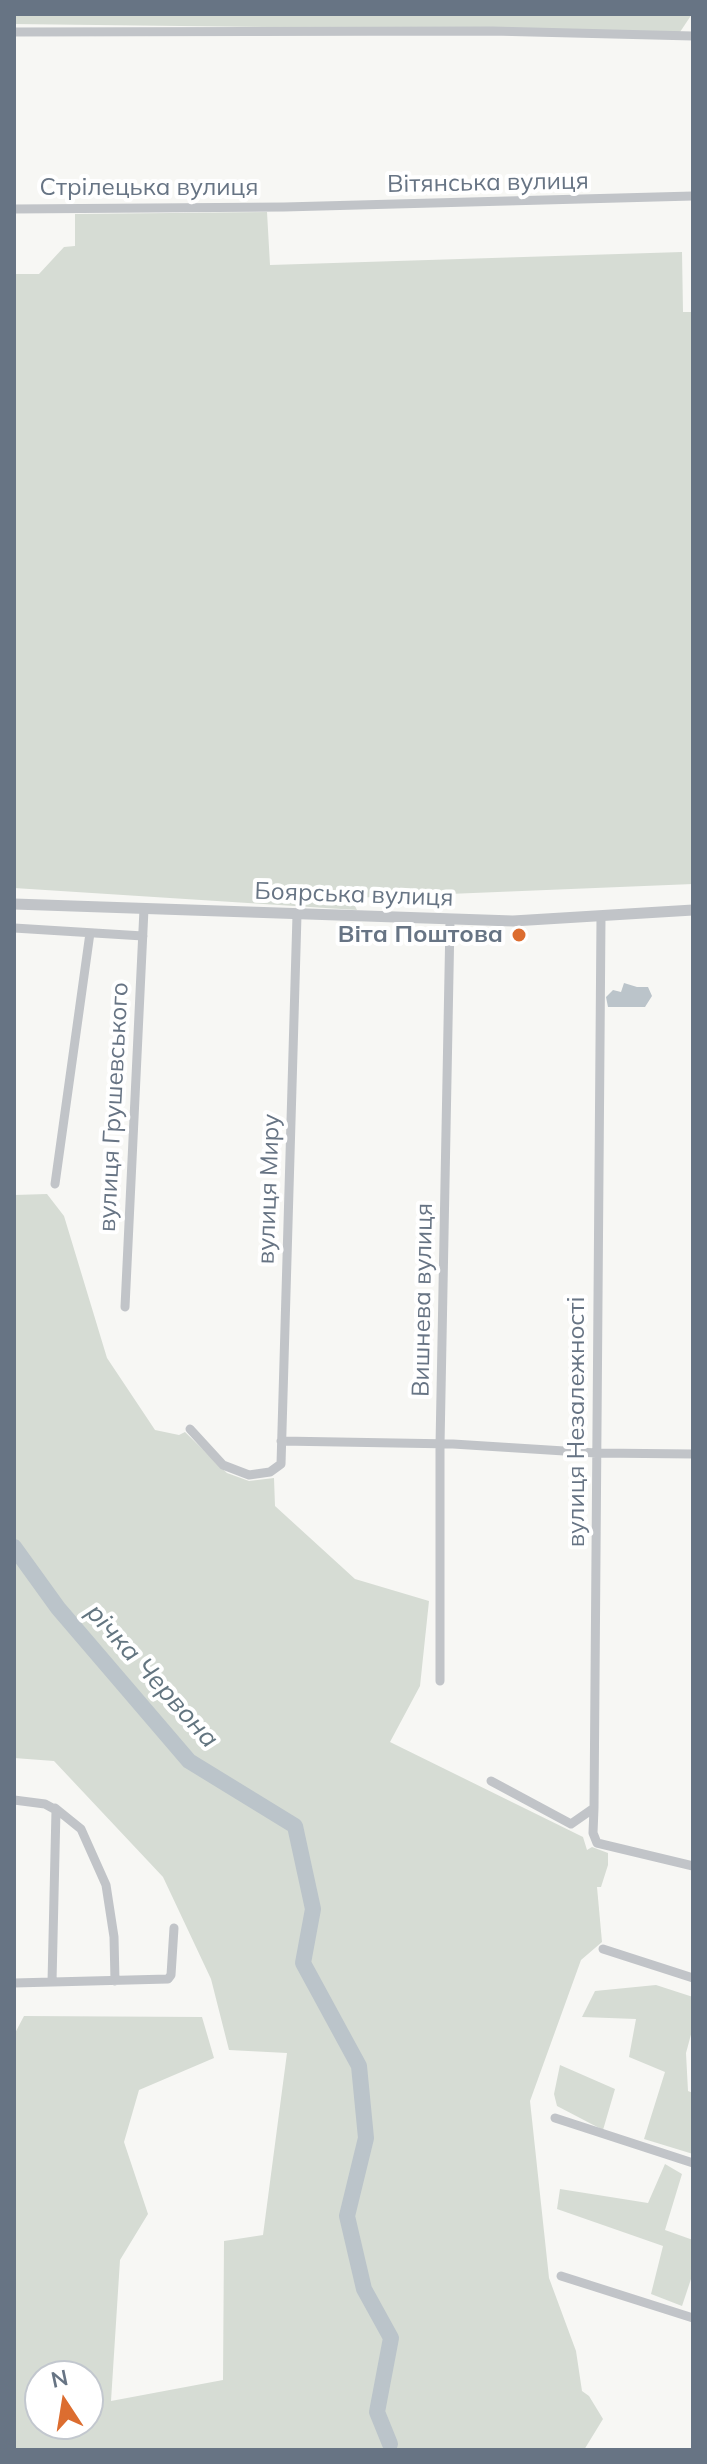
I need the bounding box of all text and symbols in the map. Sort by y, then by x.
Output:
street label: Вітянська вулиця [387,167,589,199]
street label: Стрілецька вулиця [40,174,258,202]
street label: Боярська вулиця [254,877,454,913]
place label: Віта Поштова [338,921,503,949]
marker: Віта Поштова [510,926,528,944]
street label: вулиця Грушевського [93,981,135,1233]
street label: вулиця Миру [252,1113,286,1265]
street label: Вишнева вулиця [407,1203,439,1397]
street label: вулиця Незалежності [563,1297,591,1547]
water label: річка Червона [79,1598,225,1754]
north arrow [24,2360,104,2440]
text: N [48,2363,70,2394]

